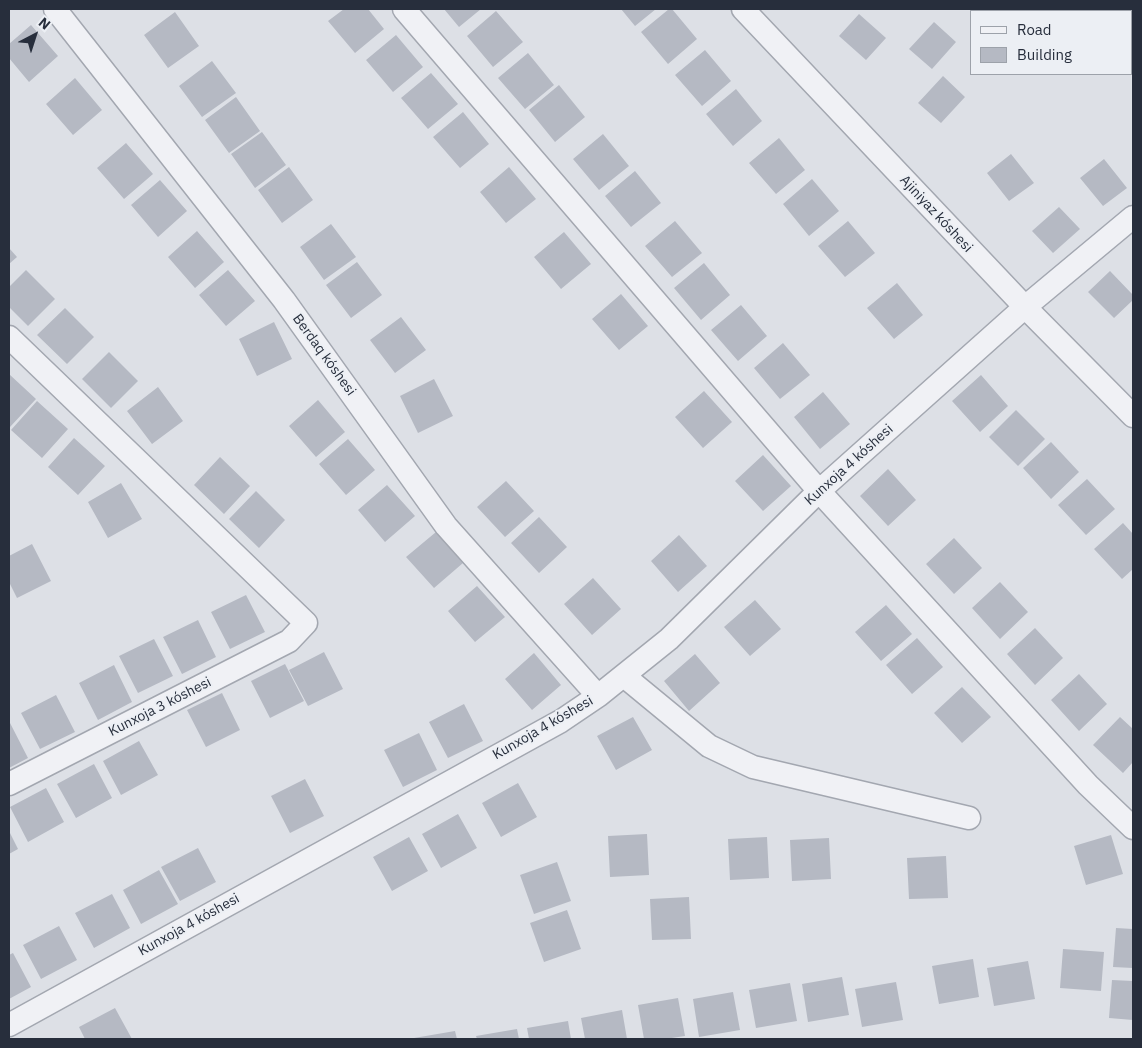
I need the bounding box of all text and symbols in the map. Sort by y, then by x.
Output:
north arrow [10,10,60,60]
legend [970,10,1132,75]
text: N [35,13,54,34]
text: Road [1017,20,1052,39]
text: Building [1017,45,1072,64]
street label: Ajiniyaz kóshesi [896,172,976,256]
street label: Berdaq kóshesi [289,311,359,399]
street label: Kunxoja 4 kóshesi [801,421,897,509]
street label: Kunxoja 3 kóshesi [106,674,214,740]
street label: Kunxoja 4 kóshesi [490,692,596,764]
street label: Kunxoja 4 kóshesi [135,890,243,960]

